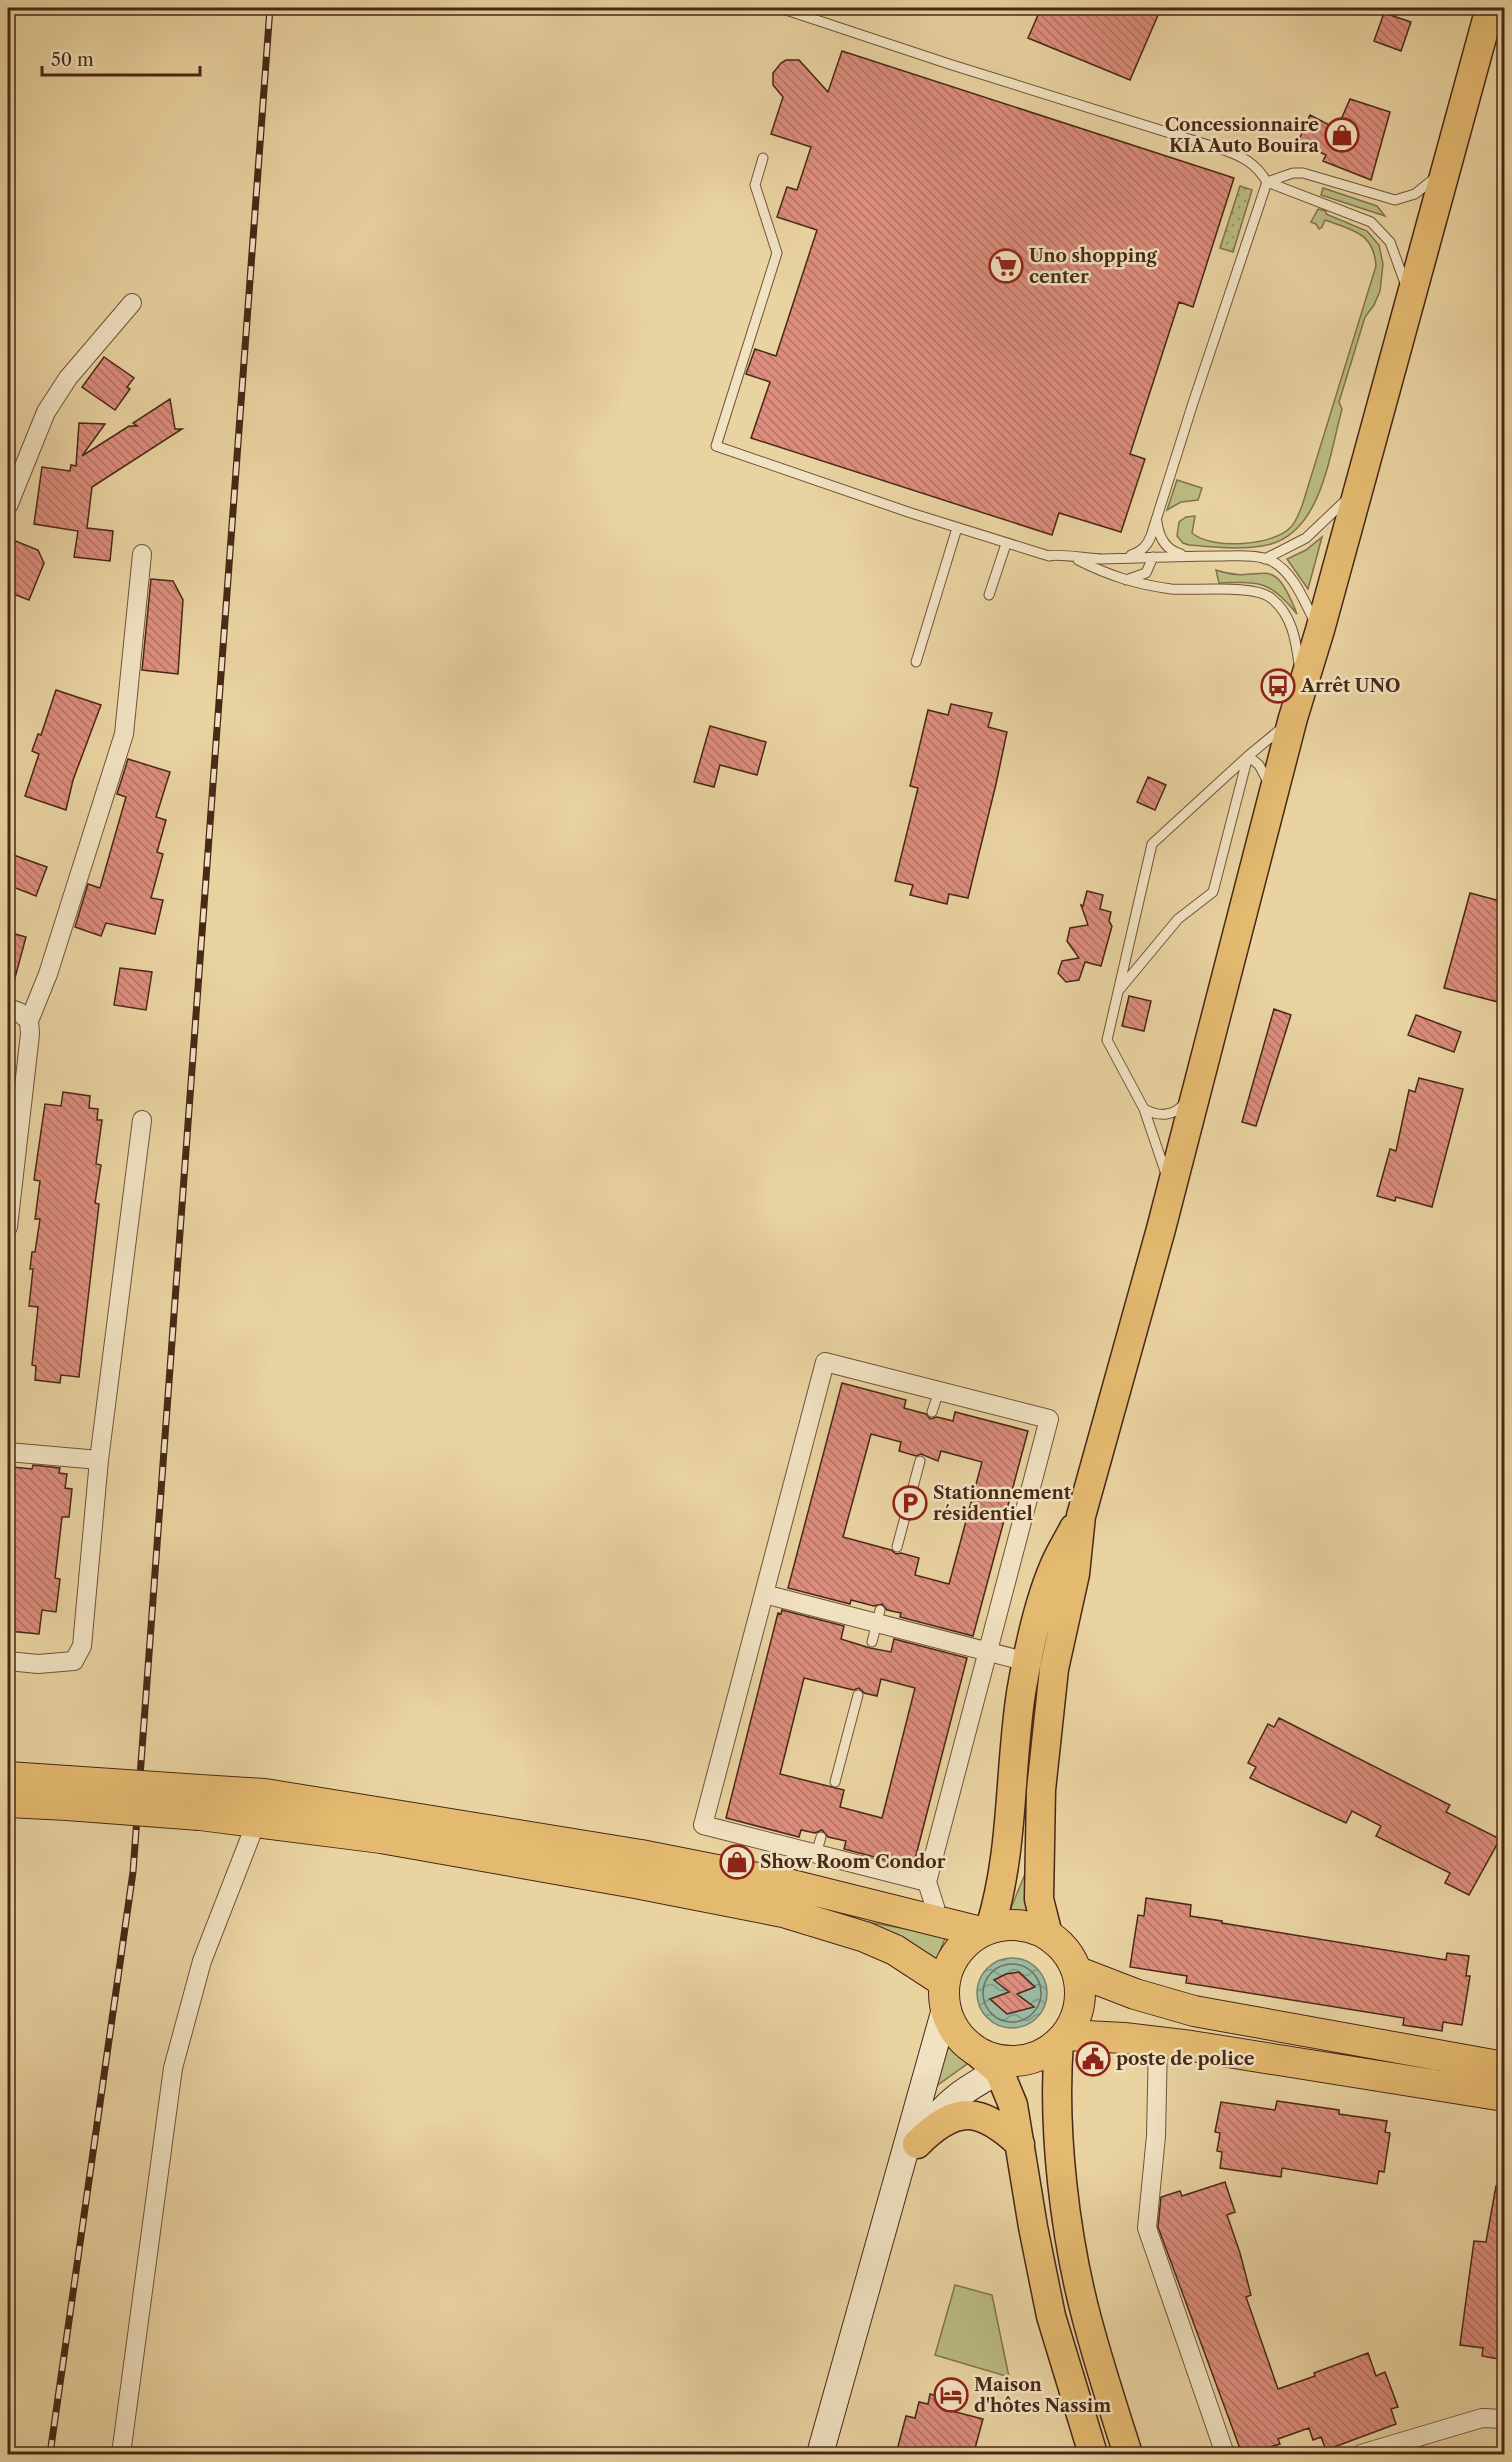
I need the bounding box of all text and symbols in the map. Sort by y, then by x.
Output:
scale bar [42,39,200,77]
text: 50 m [51,49,94,71]
place label: Concessionnaire KIA Auto Bouira [1165,114,1320,157]
shop icon: Concessionnaire KIA Auto Bouira [1324,117,1360,153]
place label: Uno shopping center [1029,245,1157,288]
supermarket icon: Uno shopping center [988,248,1024,284]
bus stop icon: Arrêt UNO [1260,668,1296,704]
place label: Arrêt UNO [1300,675,1400,697]
place label: Stationnement résidentiel [933,1482,1072,1525]
parking icon: Stationnement résidentiel [892,1485,928,1521]
shop icon: Show Room Condor [719,1844,755,1880]
place label: Show Room Condor [760,1851,946,1873]
public building icon: poste de police [1075,2041,1111,2077]
place label: poste de police [1116,2048,1255,2070]
place label: Maison d'hôtes Nassim [974,2374,1111,2417]
hotel icon: Maison d'hôtes Nassim [933,2377,969,2413]

